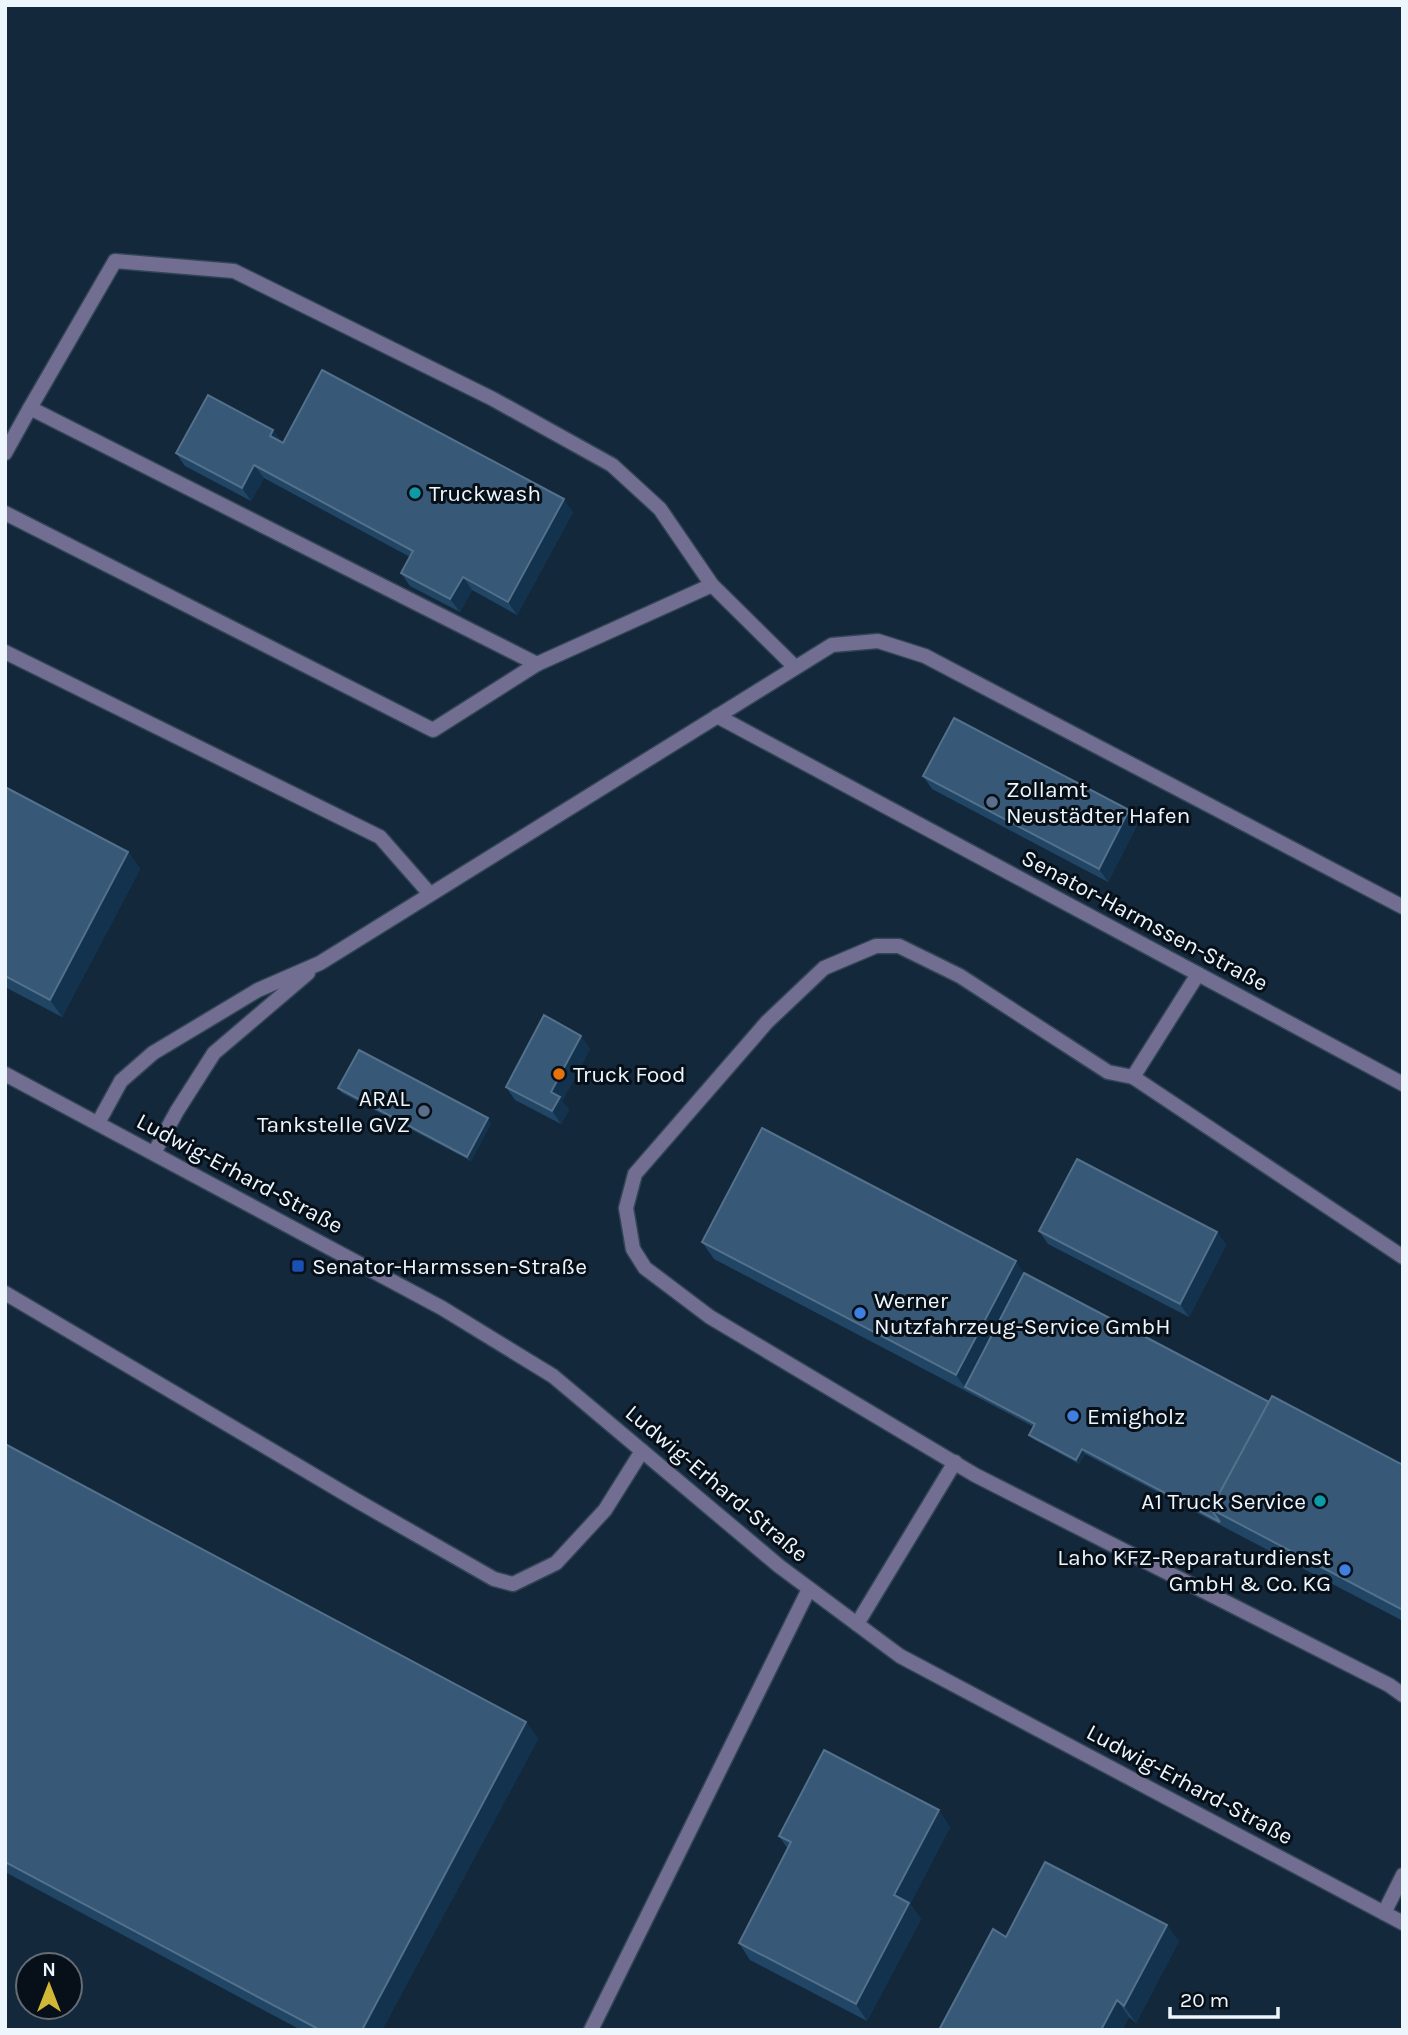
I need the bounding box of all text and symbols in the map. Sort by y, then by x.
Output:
place label: Truckwash [429,480,541,507]
marker: Truckwash [407,485,423,501]
place label: Zollamt Neustädter Hafen [1006,776,1190,829]
marker: Zollamt Neustädter Hafen [984,794,1000,810]
street label: Senator-Harmssen-Straße [1017,844,1273,997]
place label: Truck Food [573,1061,686,1088]
marker: Truck Food [551,1066,567,1082]
place label: ARAL Tankstelle GVZ [257,1085,410,1138]
marker: ARAL Tankstelle GVZ [416,1103,432,1119]
street label: Ludwig-Erhard-Straße [132,1108,348,1239]
place label: Senator-Harmssen-Straße [312,1253,587,1280]
marker: Senator-Harmssen-Straße [290,1258,306,1274]
place label: Werner Nutzfahrzeug-Service GmbH [874,1287,1171,1340]
marker: Werner Nutzfahrzeug-Service GmbH [852,1305,868,1321]
street label: Ludwig-Erhard-Straße [620,1399,813,1568]
place label: Emigholz [1087,1403,1185,1430]
marker: Emigholz [1065,1408,1081,1424]
place label: A1 Truck Service [1141,1488,1306,1515]
marker: A1 Truck Service [1312,1493,1328,1509]
place label: Laho KFZ-Reparaturdienst GmbH & Co. KG [1057,1544,1331,1597]
marker: Laho KFZ-Reparaturdienst GmbH & Co. KG [1337,1562,1353,1578]
street label: Ludwig-Erhard-Straße [1082,1719,1298,1850]
north arrow [14,1951,84,2021]
text: N [42,1959,56,1981]
scale bar [1170,1976,1278,2020]
text: 20 m [1180,1988,1229,2012]

